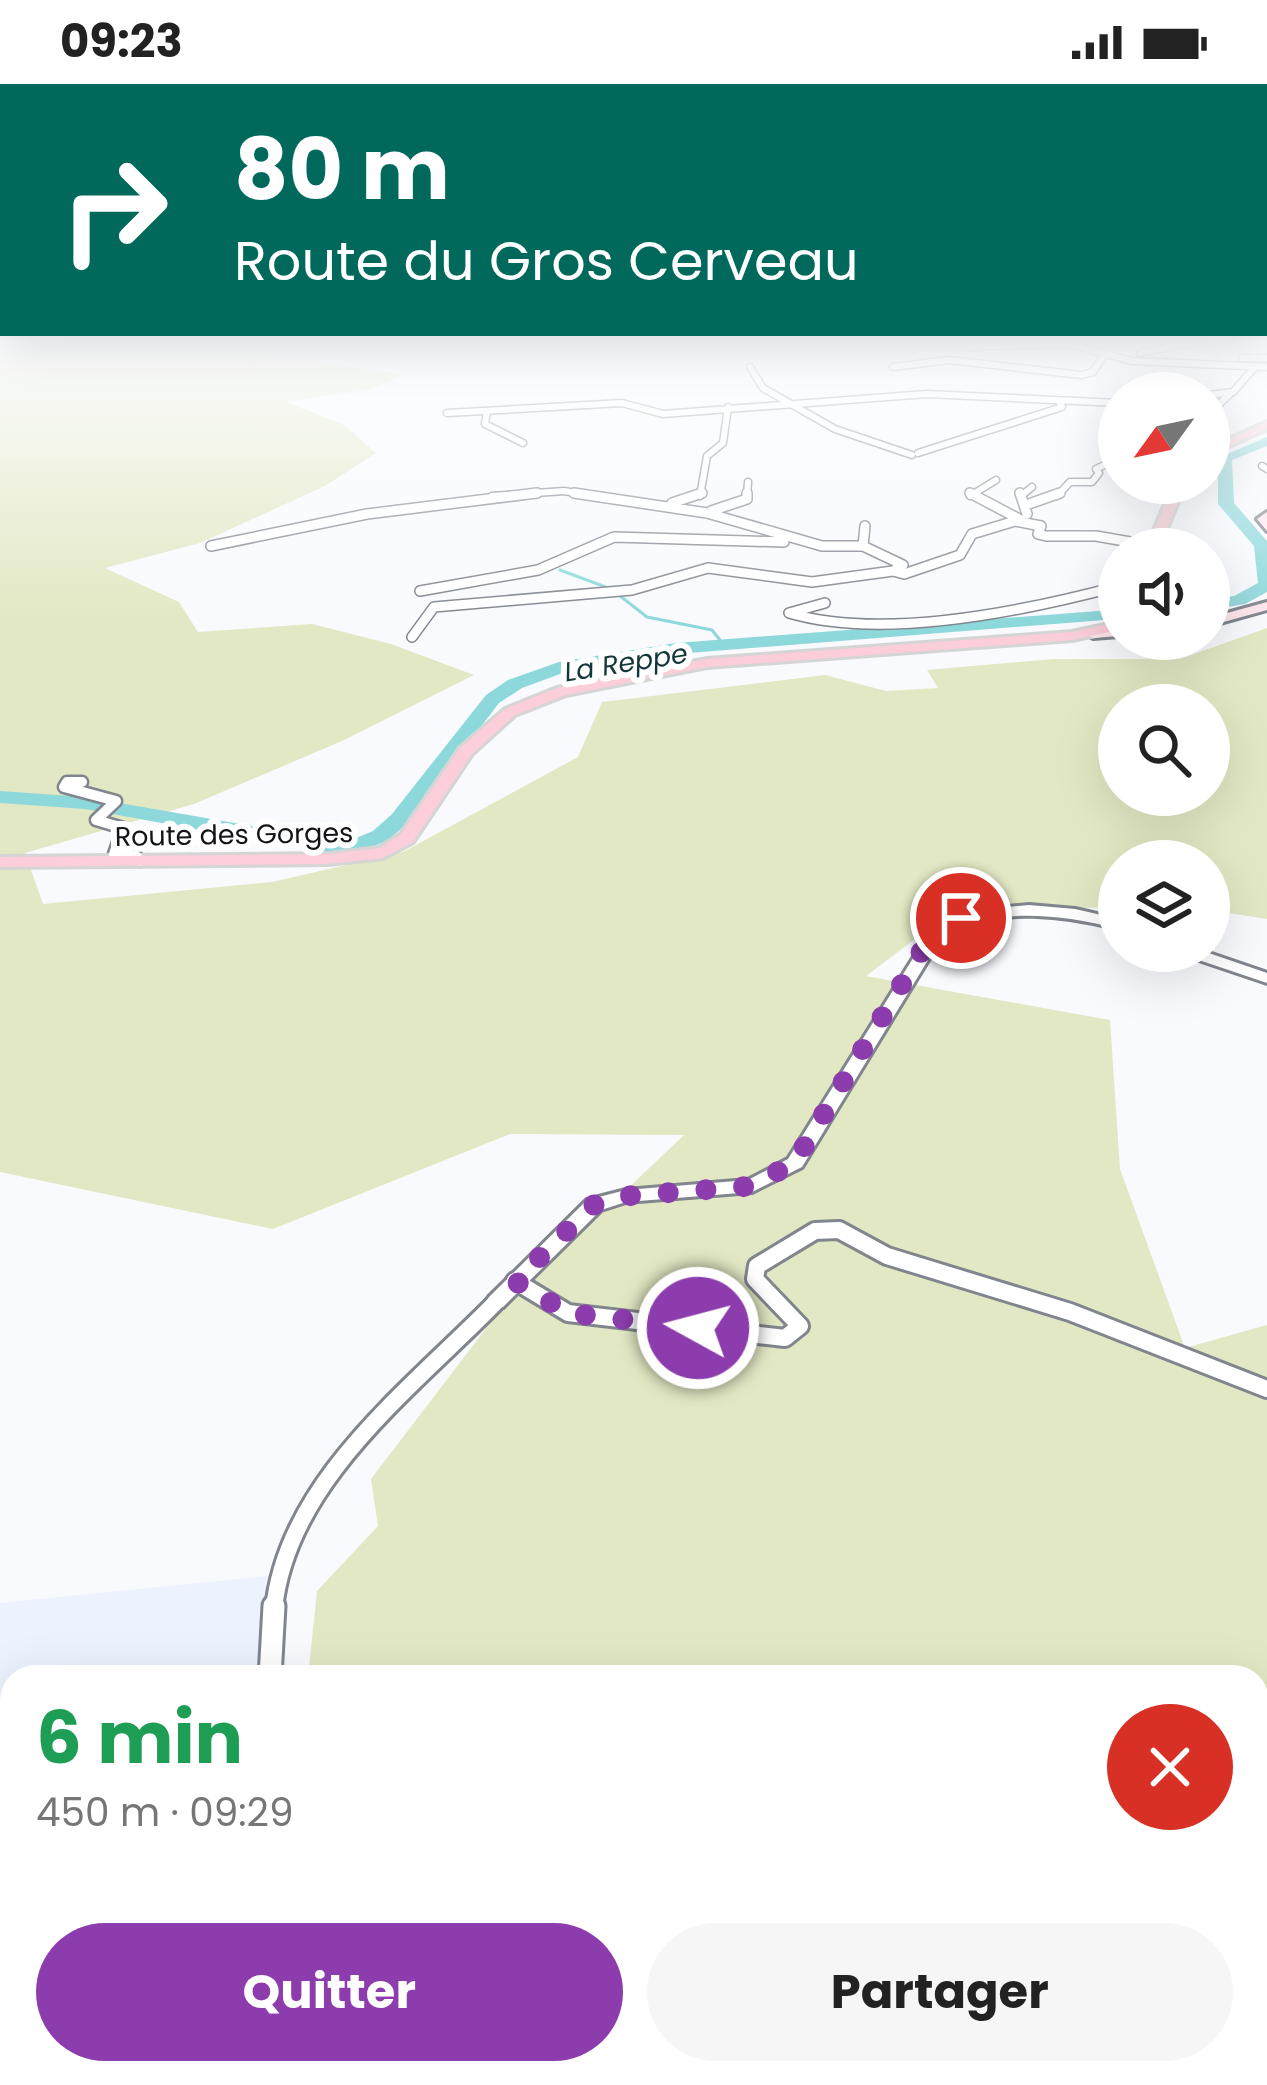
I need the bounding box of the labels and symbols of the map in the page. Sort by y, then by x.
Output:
north arrow [1098,372,1230,504]
water label: La Reppe [562,635,690,691]
street label: Route des Gorges [114,814,354,855]
pin [910,867,1012,969]
position arrow [635,1265,761,1391]

